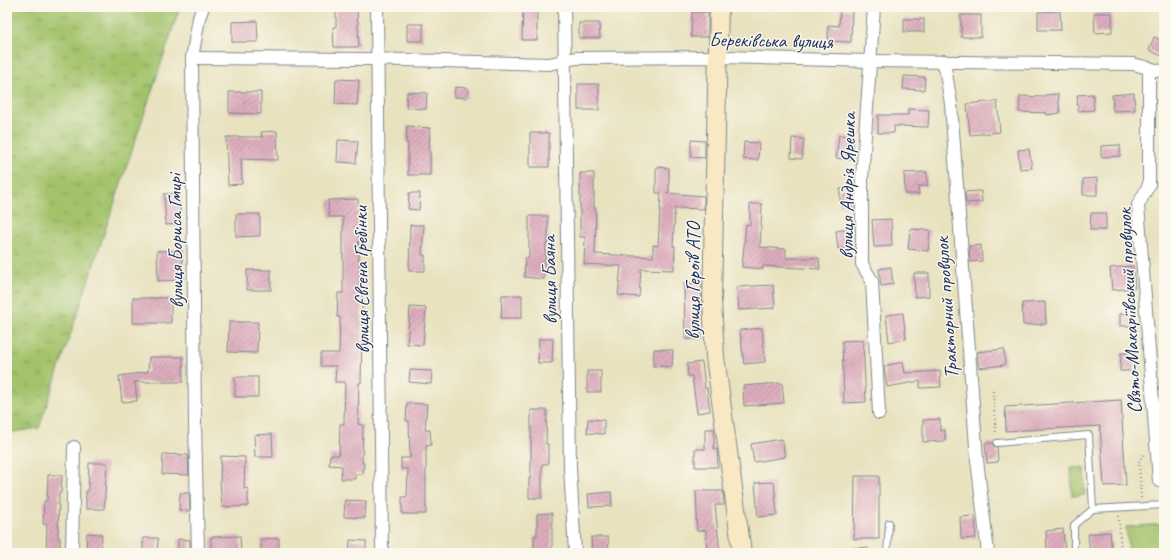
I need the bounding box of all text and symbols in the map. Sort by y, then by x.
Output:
street label: Береківська вулиця [709,27,834,54]
street label: вулиця Андрія Ярешка [834,111,861,259]
street label: вулиця Бориса Гмирі [162,171,189,309]
street label: вулиця Євгена Гребінки [348,204,375,354]
street label: Свято-Макаріївський провулок [1112,206,1147,414]
street label: вулиця Героїв АТО [681,220,706,340]
street label: вулиця Баяна [536,234,563,325]
street label: Тракторний провулок [929,235,964,380]

